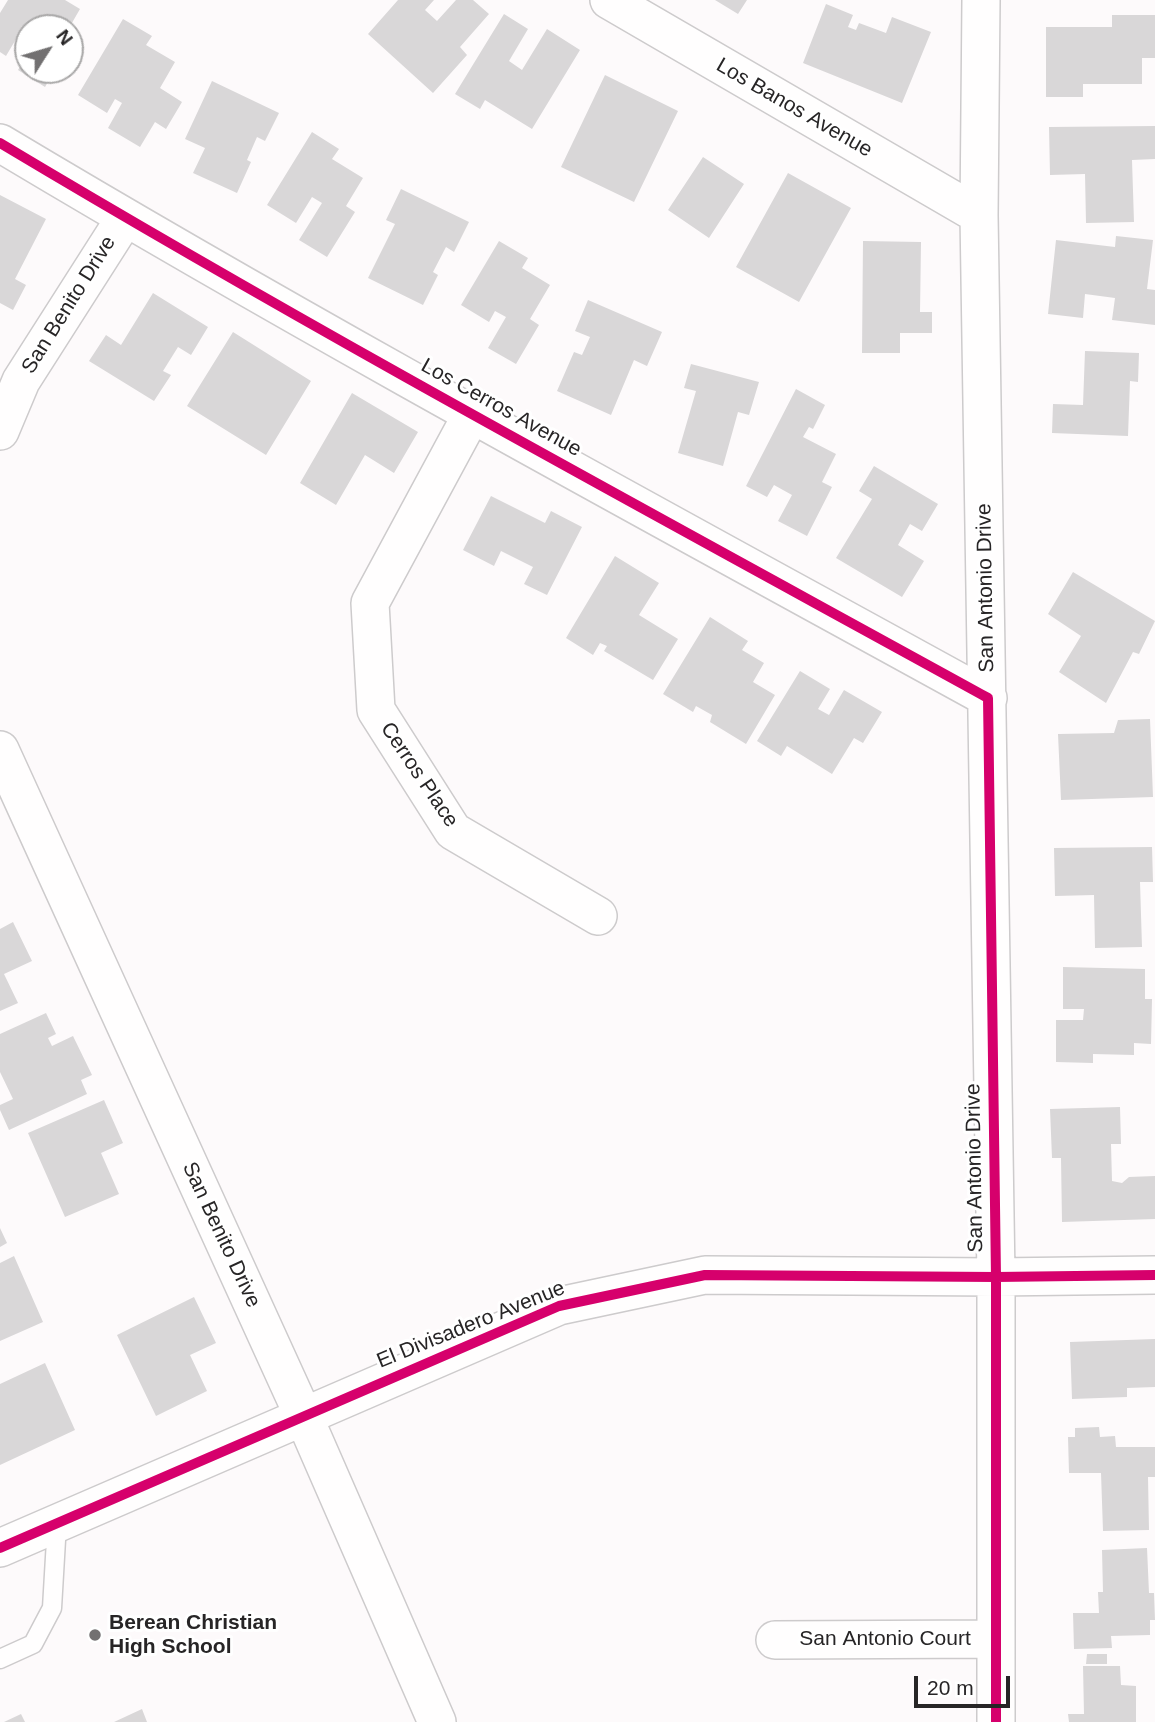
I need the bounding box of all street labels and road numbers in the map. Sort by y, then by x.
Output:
street label: Los Banos Avenue [712,53,876,163]
street label: San Benito Drive [17,232,121,378]
street label: Los Cerros Avenue [416,353,586,463]
street label: San Antonio Drive [972,503,1000,673]
street label: Cerros Place [375,718,463,832]
street label: San Antonio Drive [961,1083,989,1253]
street label: San Benito Drive [176,1158,266,1312]
street label: El Divisadero Avenue [373,1276,569,1374]
street label: San Antonio Court [799,1626,971,1652]

